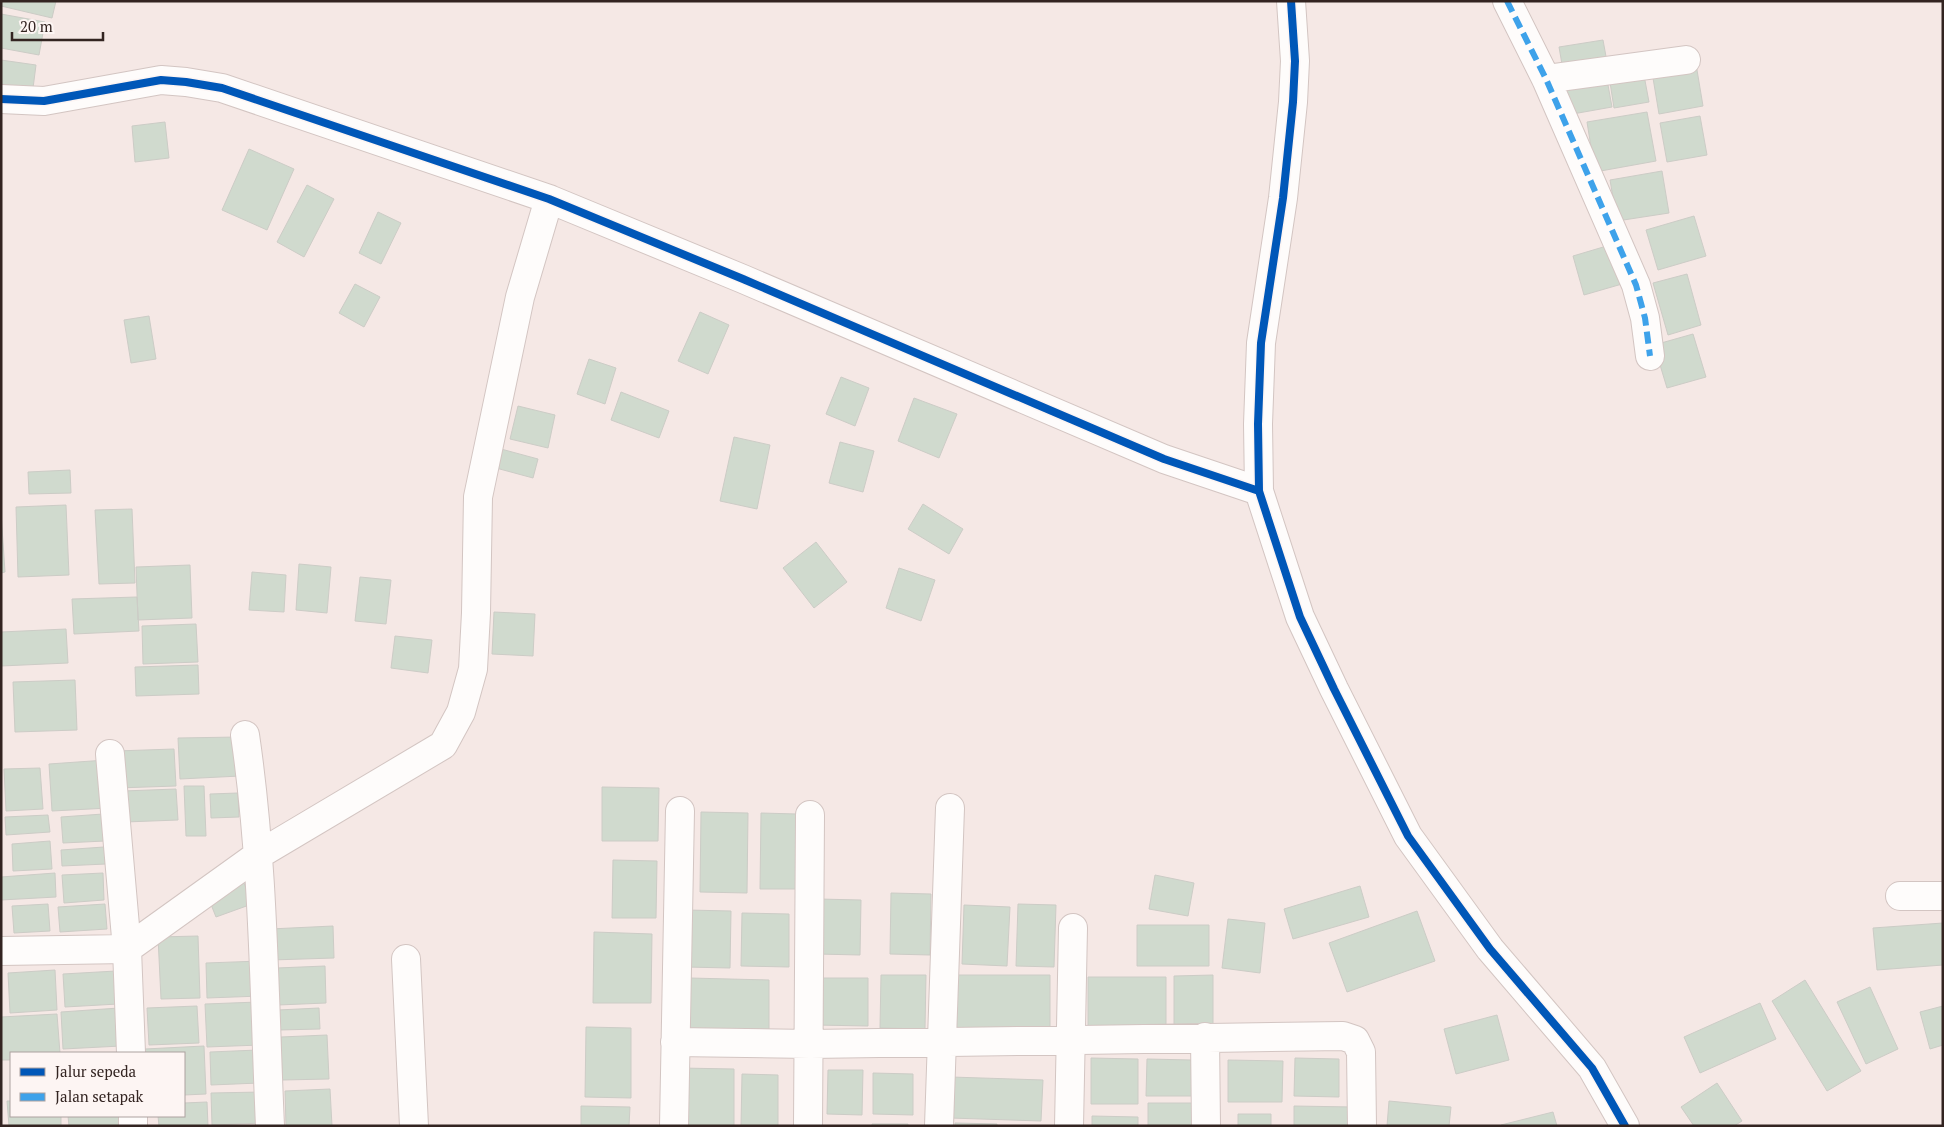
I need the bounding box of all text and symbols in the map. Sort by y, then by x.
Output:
scale bar [12,10,104,42]
text: 20 m [20,16,53,36]
legend [10,1052,185,1117]
text: Jalur sepeda [55,1061,137,1081]
text: Jalan setapak [55,1086,144,1106]

